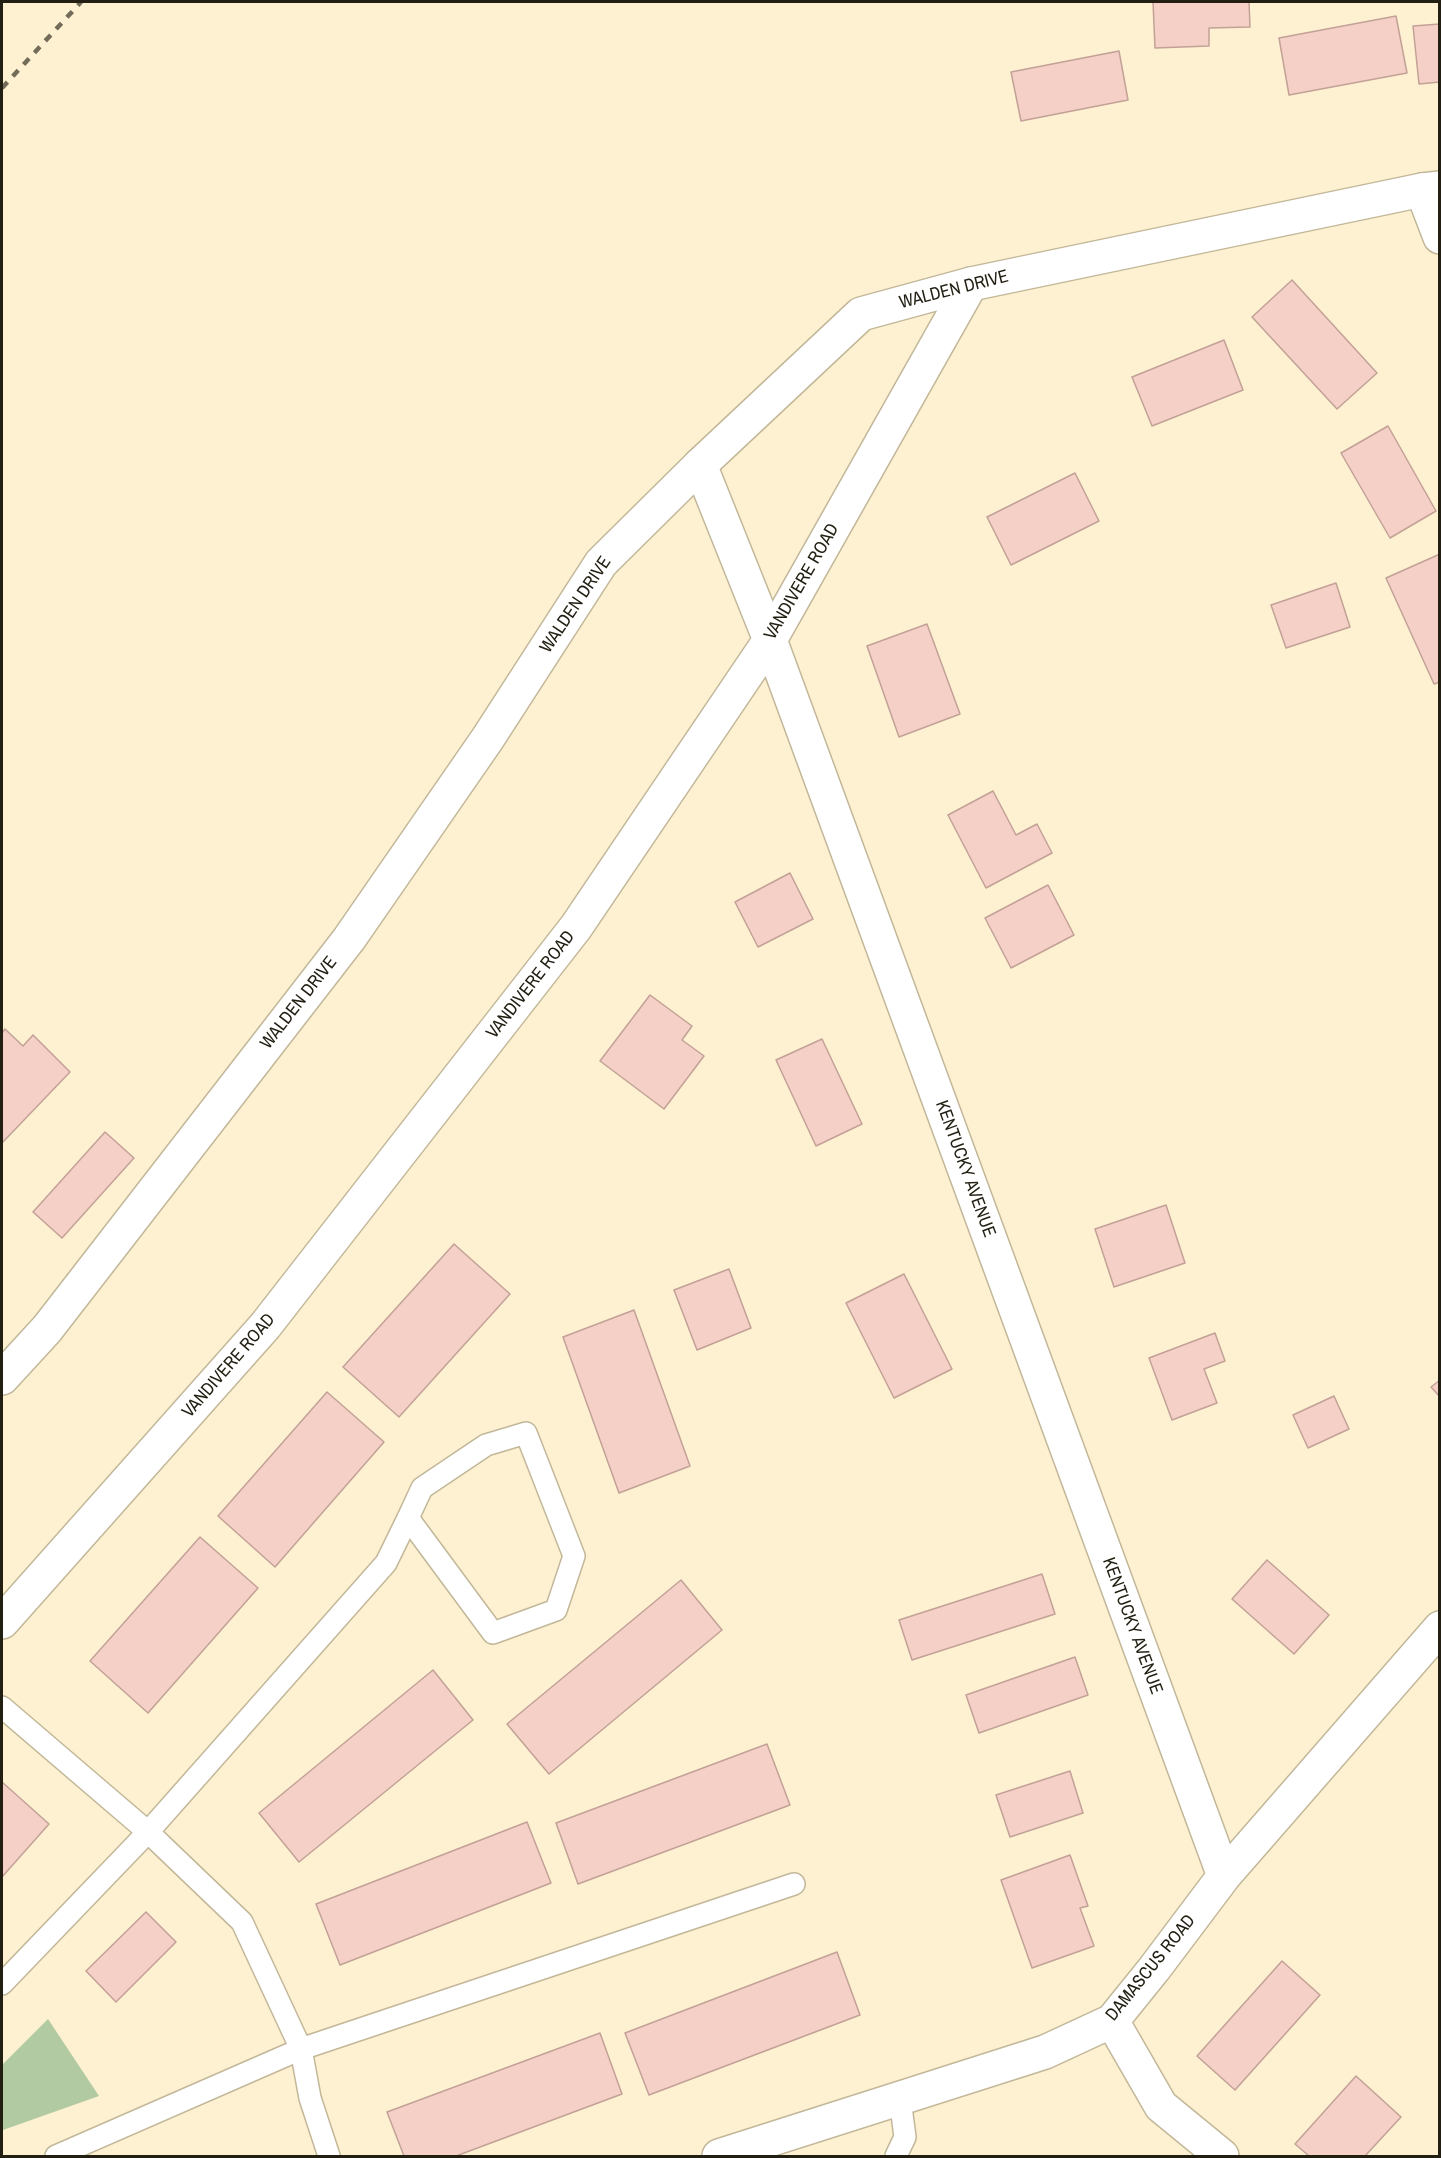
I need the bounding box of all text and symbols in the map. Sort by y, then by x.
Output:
street label: WALDEN DRIVE [897,266,1011,314]
street label: VANDIVERE ROAD [760,520,844,644]
street label: WALDEN DRIVE [536,553,616,657]
street label: VANDIVERE ROAD [482,927,580,1043]
street label: WALDEN DRIVE [256,952,342,1054]
street label: KENTUCKY AVENUE [930,1098,1000,1240]
street label: VANDIVERE ROAD [178,1309,280,1423]
street label: KENTUCKY AVENUE [1097,1555,1167,1697]
street label: DAMASCUS ROAD [1102,1911,1200,2025]

